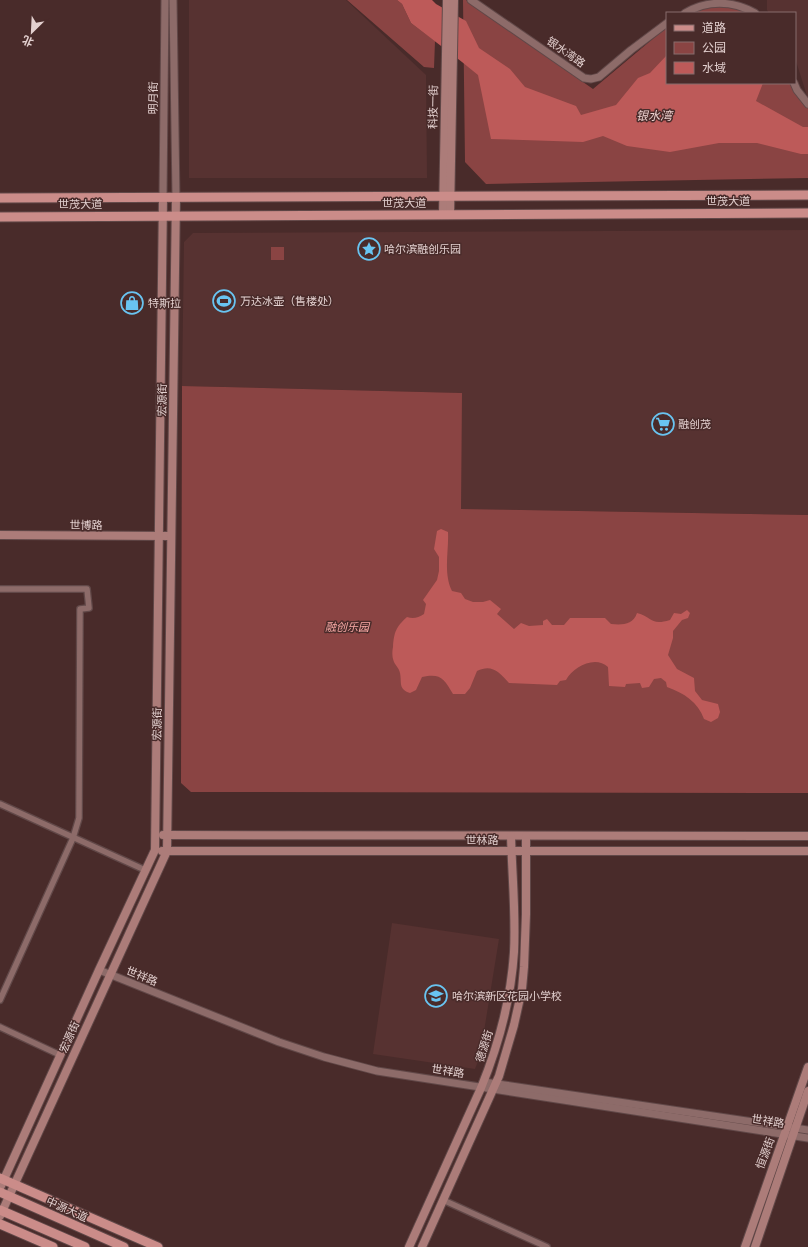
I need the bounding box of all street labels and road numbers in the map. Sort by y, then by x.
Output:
street label: 银水湾路 [544,34,588,70]
street label: 明月街 [146,81,160,115]
street label: 科技一街 [426,85,440,129]
street label: 世茂大道 [706,194,750,208]
street label: 世茂大道 [382,196,426,210]
street label: 世茂大道 [58,197,102,211]
street label: 宏源街 [155,383,169,417]
street label: 世博路 [69,518,103,532]
street label: 宏源街 [150,707,164,741]
street label: 世林路 [466,833,499,847]
street label: 世祥路 [124,963,160,989]
street label: 宏源街 [56,1019,82,1055]
street label: 德源街 [472,1028,496,1064]
street label: 世祥路 [431,1062,465,1080]
street label: 世祥路 [751,1112,785,1130]
street label: 恒源街 [753,1135,777,1171]
street label: 中源大道 [44,1194,90,1224]

